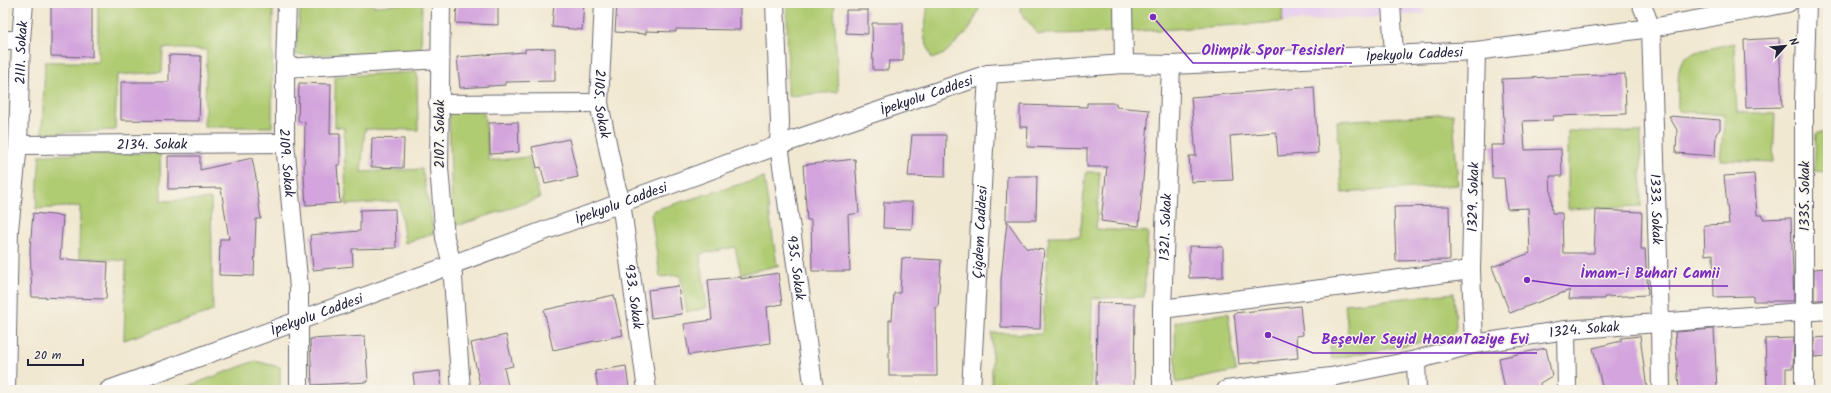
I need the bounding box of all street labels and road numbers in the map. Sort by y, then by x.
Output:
street label: 2111. Sokak [10,19,35,85]
street label: İpekyolu Caddesi [1365,42,1464,68]
street label: 2105. Sokak [587,69,616,141]
street label: İpekyolu Caddesi [877,70,977,122]
street label: 2107. Sokak [429,99,451,168]
street label: 2109. Sokak [273,129,300,199]
street label: 2134. Sokak [117,134,188,156]
street label: 1335. Sokak [1794,160,1816,231]
street label: 1329. Sokak [1462,162,1485,232]
street label: 1333. Sokak [1643,173,1668,245]
street label: İpekyolu Caddesi [572,177,671,231]
street label: Çigdem Caddesi [967,185,994,279]
street label: 1321. Sokak [1154,193,1178,261]
street label: 935. Sokak [780,234,811,302]
street label: 933. Sokak [618,263,649,331]
street label: İpekyolu Caddesi [267,288,367,342]
street label: 1324. Sokak [1548,316,1621,344]

